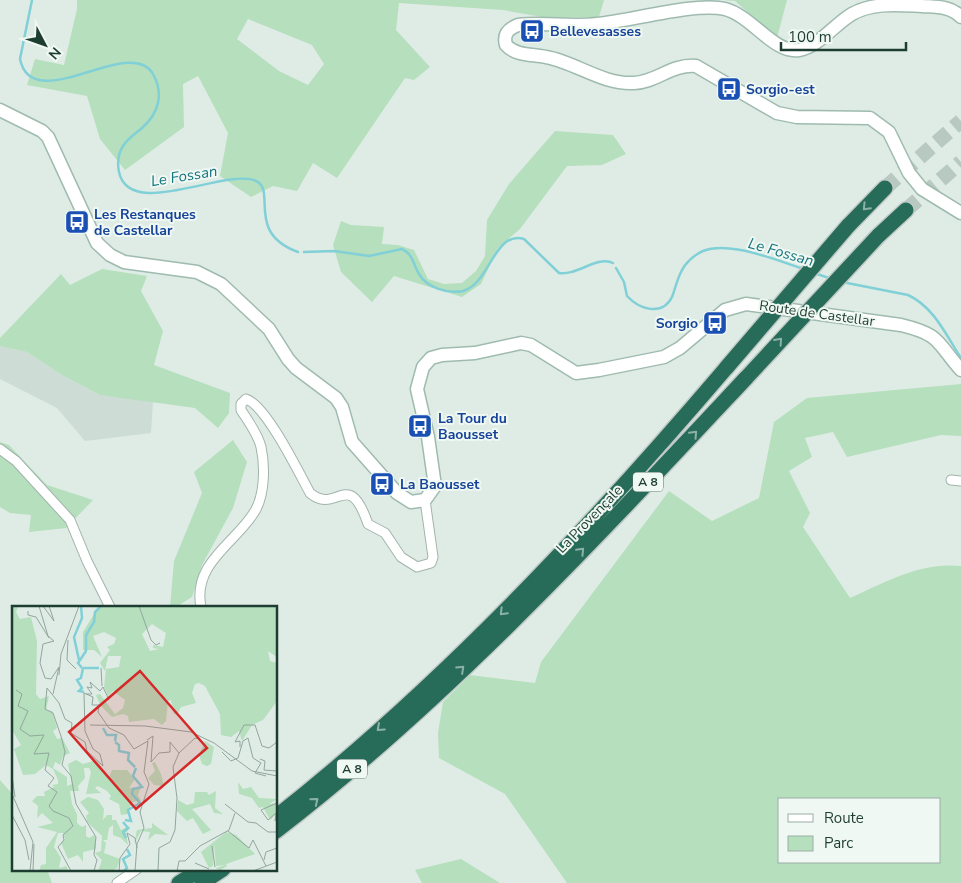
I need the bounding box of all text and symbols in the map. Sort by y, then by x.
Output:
bus stop icon: Bellevesasses [519,18,545,44]
north arrow [20,20,70,70]
scale bar [781,20,906,52]
place label: Bellevesasses [550,22,641,41]
text: 100 m [788,27,832,47]
text: N [44,43,65,63]
bus stop icon: Sorgio-est [716,76,742,102]
place label: Sorgio-est [746,80,815,99]
water label: Le Fossan [149,161,219,191]
one-way arrow [863,201,872,210]
place label: Les Restanques de Castellar [94,205,196,240]
bus stop icon: Les Restanques de Castellar [64,209,90,235]
water label: Le Fossan [746,233,816,271]
street label: Route de Castellar [758,296,876,331]
bus stop icon: Sorgio [702,310,728,336]
place label: Sorgio [656,314,698,333]
one-way arrow [773,337,782,346]
place label: La Tour du Baousset [438,409,507,444]
bus stop icon: La Tour du Baousset [407,413,433,439]
one-way arrow [688,430,697,439]
bus stop icon: La Baousset [369,471,395,497]
road number: A 8 [633,472,663,492]
place label: La Baousset [400,475,480,494]
street label: La Provençale [552,481,627,558]
one-way arrow [575,548,584,557]
inset map [12,606,278,870]
one-way arrow [500,606,509,615]
one-way arrow [455,666,464,675]
one-way arrow [377,722,386,731]
road number: A 8 [337,760,367,779]
one-way arrow [309,797,318,806]
legend [778,798,941,863]
text: Route [824,808,864,828]
text: Parc [824,833,853,853]

